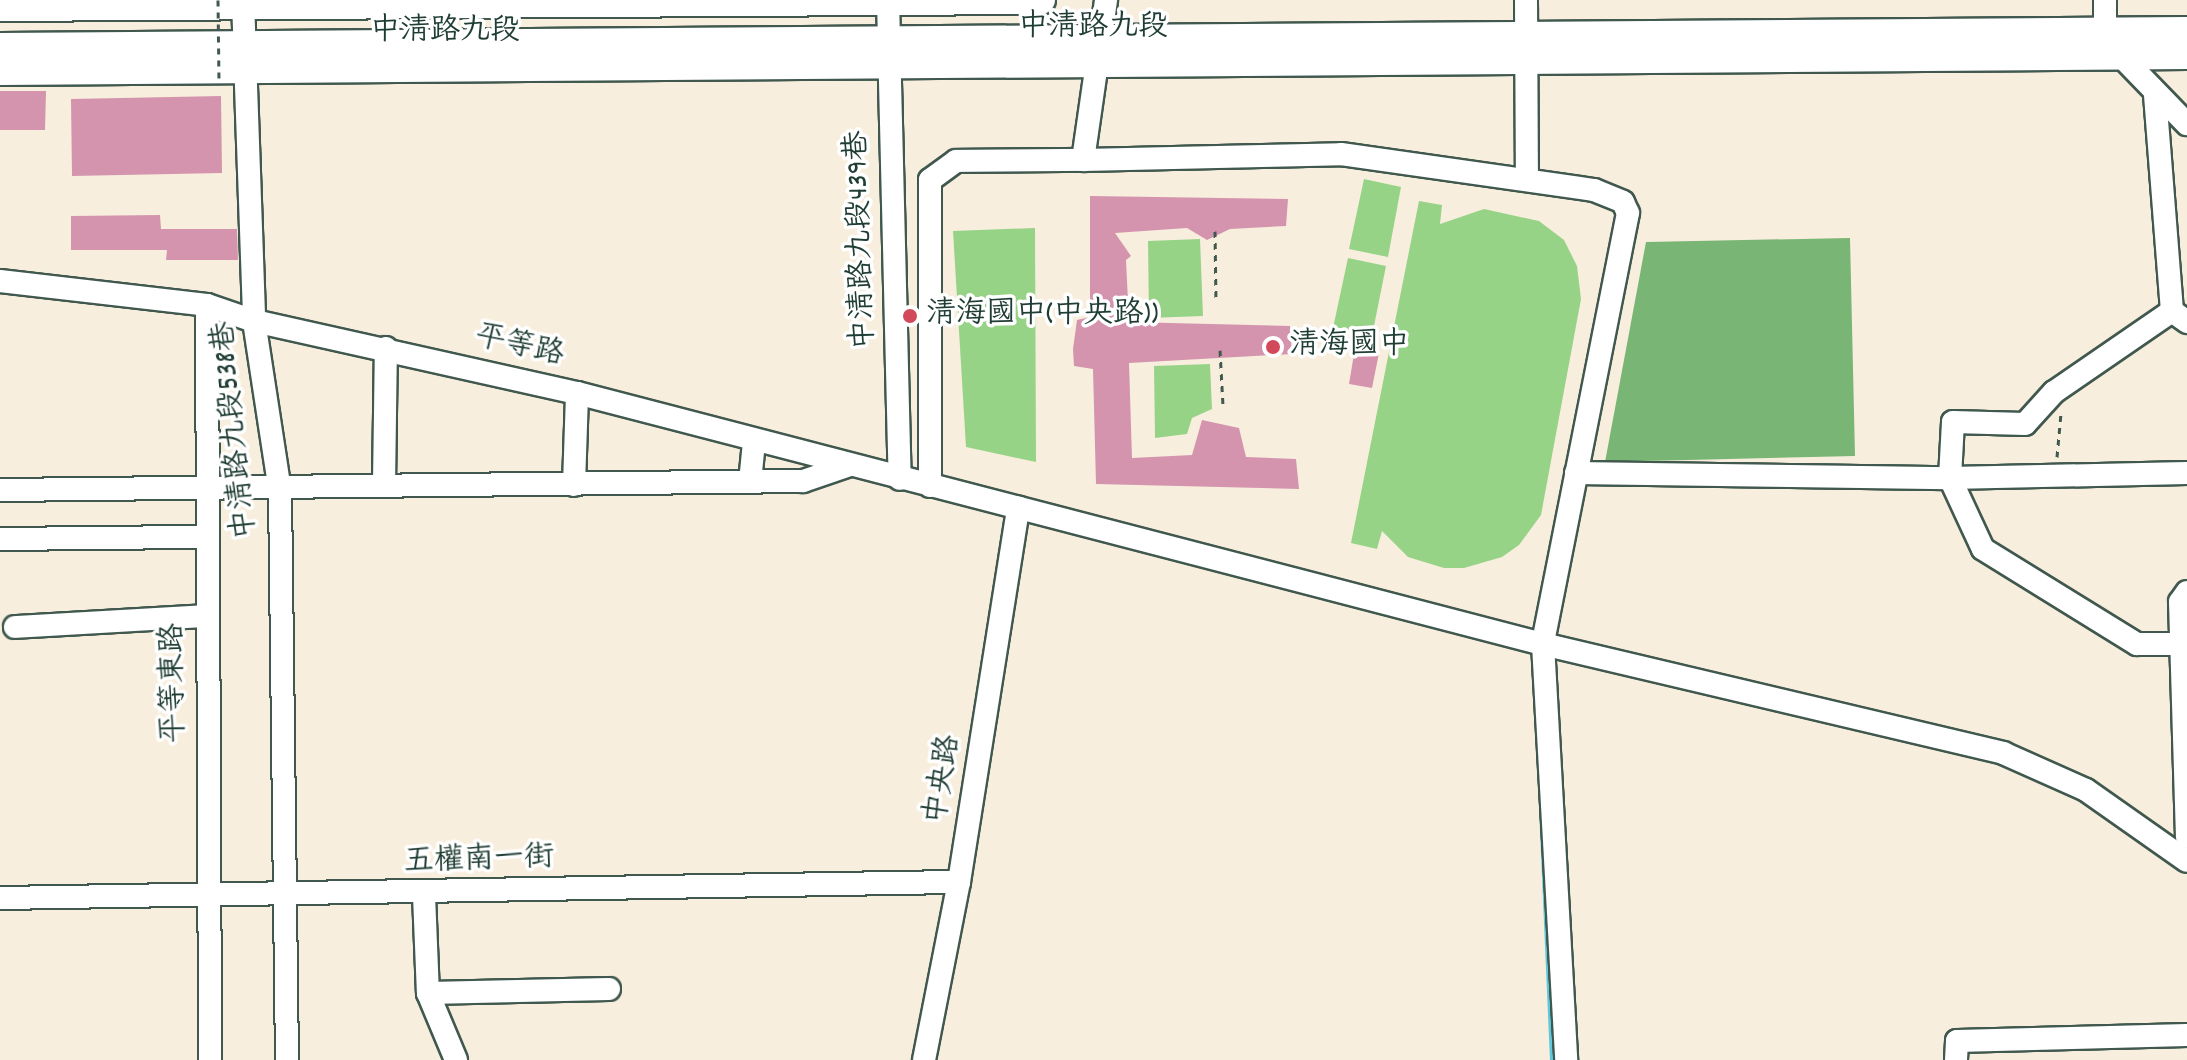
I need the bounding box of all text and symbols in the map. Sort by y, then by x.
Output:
street label: 中清路九段 [1018,11,1168,47]
street label: 中清路九段 [370,15,520,51]
street label: 中清路九段439巷 [841,130,885,350]
place label: 清海國中(中央路)) [926,298,1159,334]
marker: 清海國中(中央路)) [901,307,919,325]
street label: 中清路九段538巷 [208,319,266,541]
street label: 平等路 [471,320,567,376]
place label: 清海國中 [1289,329,1409,365]
marker: 清海國中 [1264,338,1282,356]
street label: 平等東路 [157,623,195,743]
street label: 中央路 [920,733,970,827]
street label: 五權南一街 [403,841,555,883]

